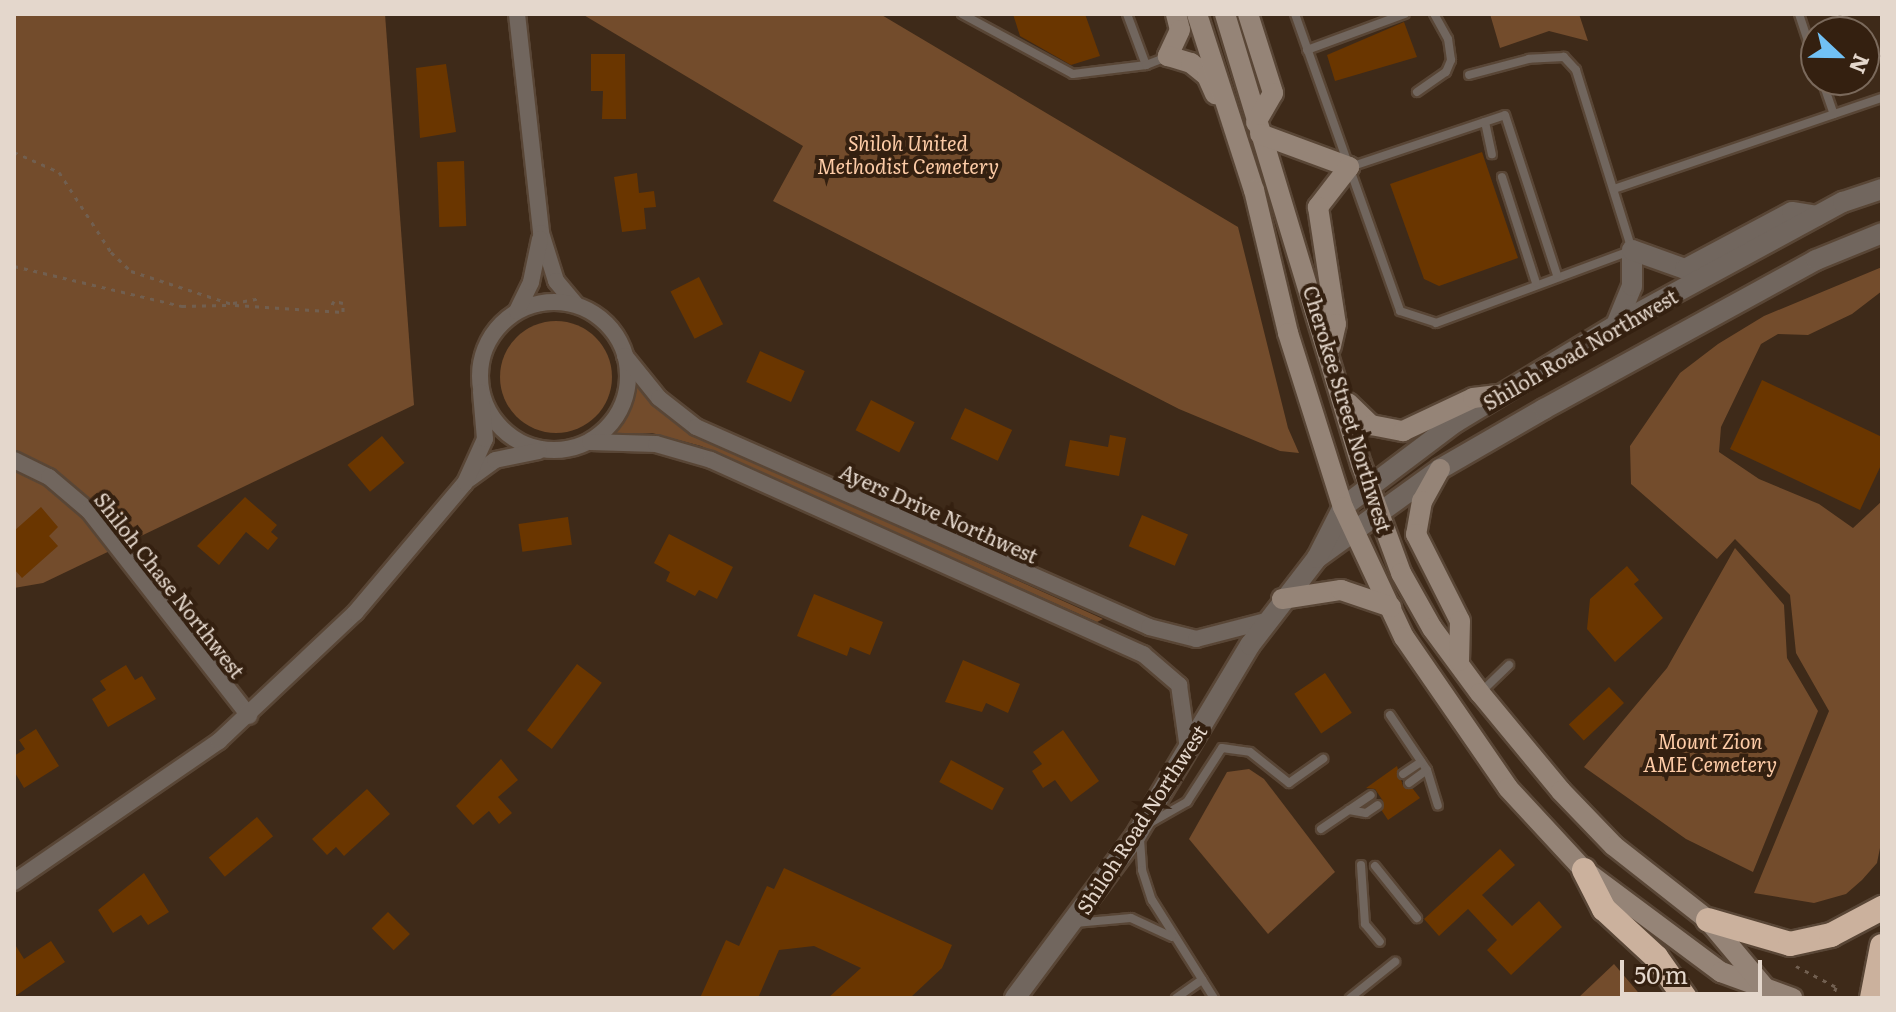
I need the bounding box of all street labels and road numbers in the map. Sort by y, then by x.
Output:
street label: Cherokee Street Northwest [1299,283,1397,535]
street label: Shiloh Road Northwest [1478,283,1682,415]
street label: Ayers Drive Northwest [836,458,1042,568]
street label: Shiloh Chase Northwest [90,487,250,683]
street label: Shiloh Road Northwest [1071,720,1211,918]

